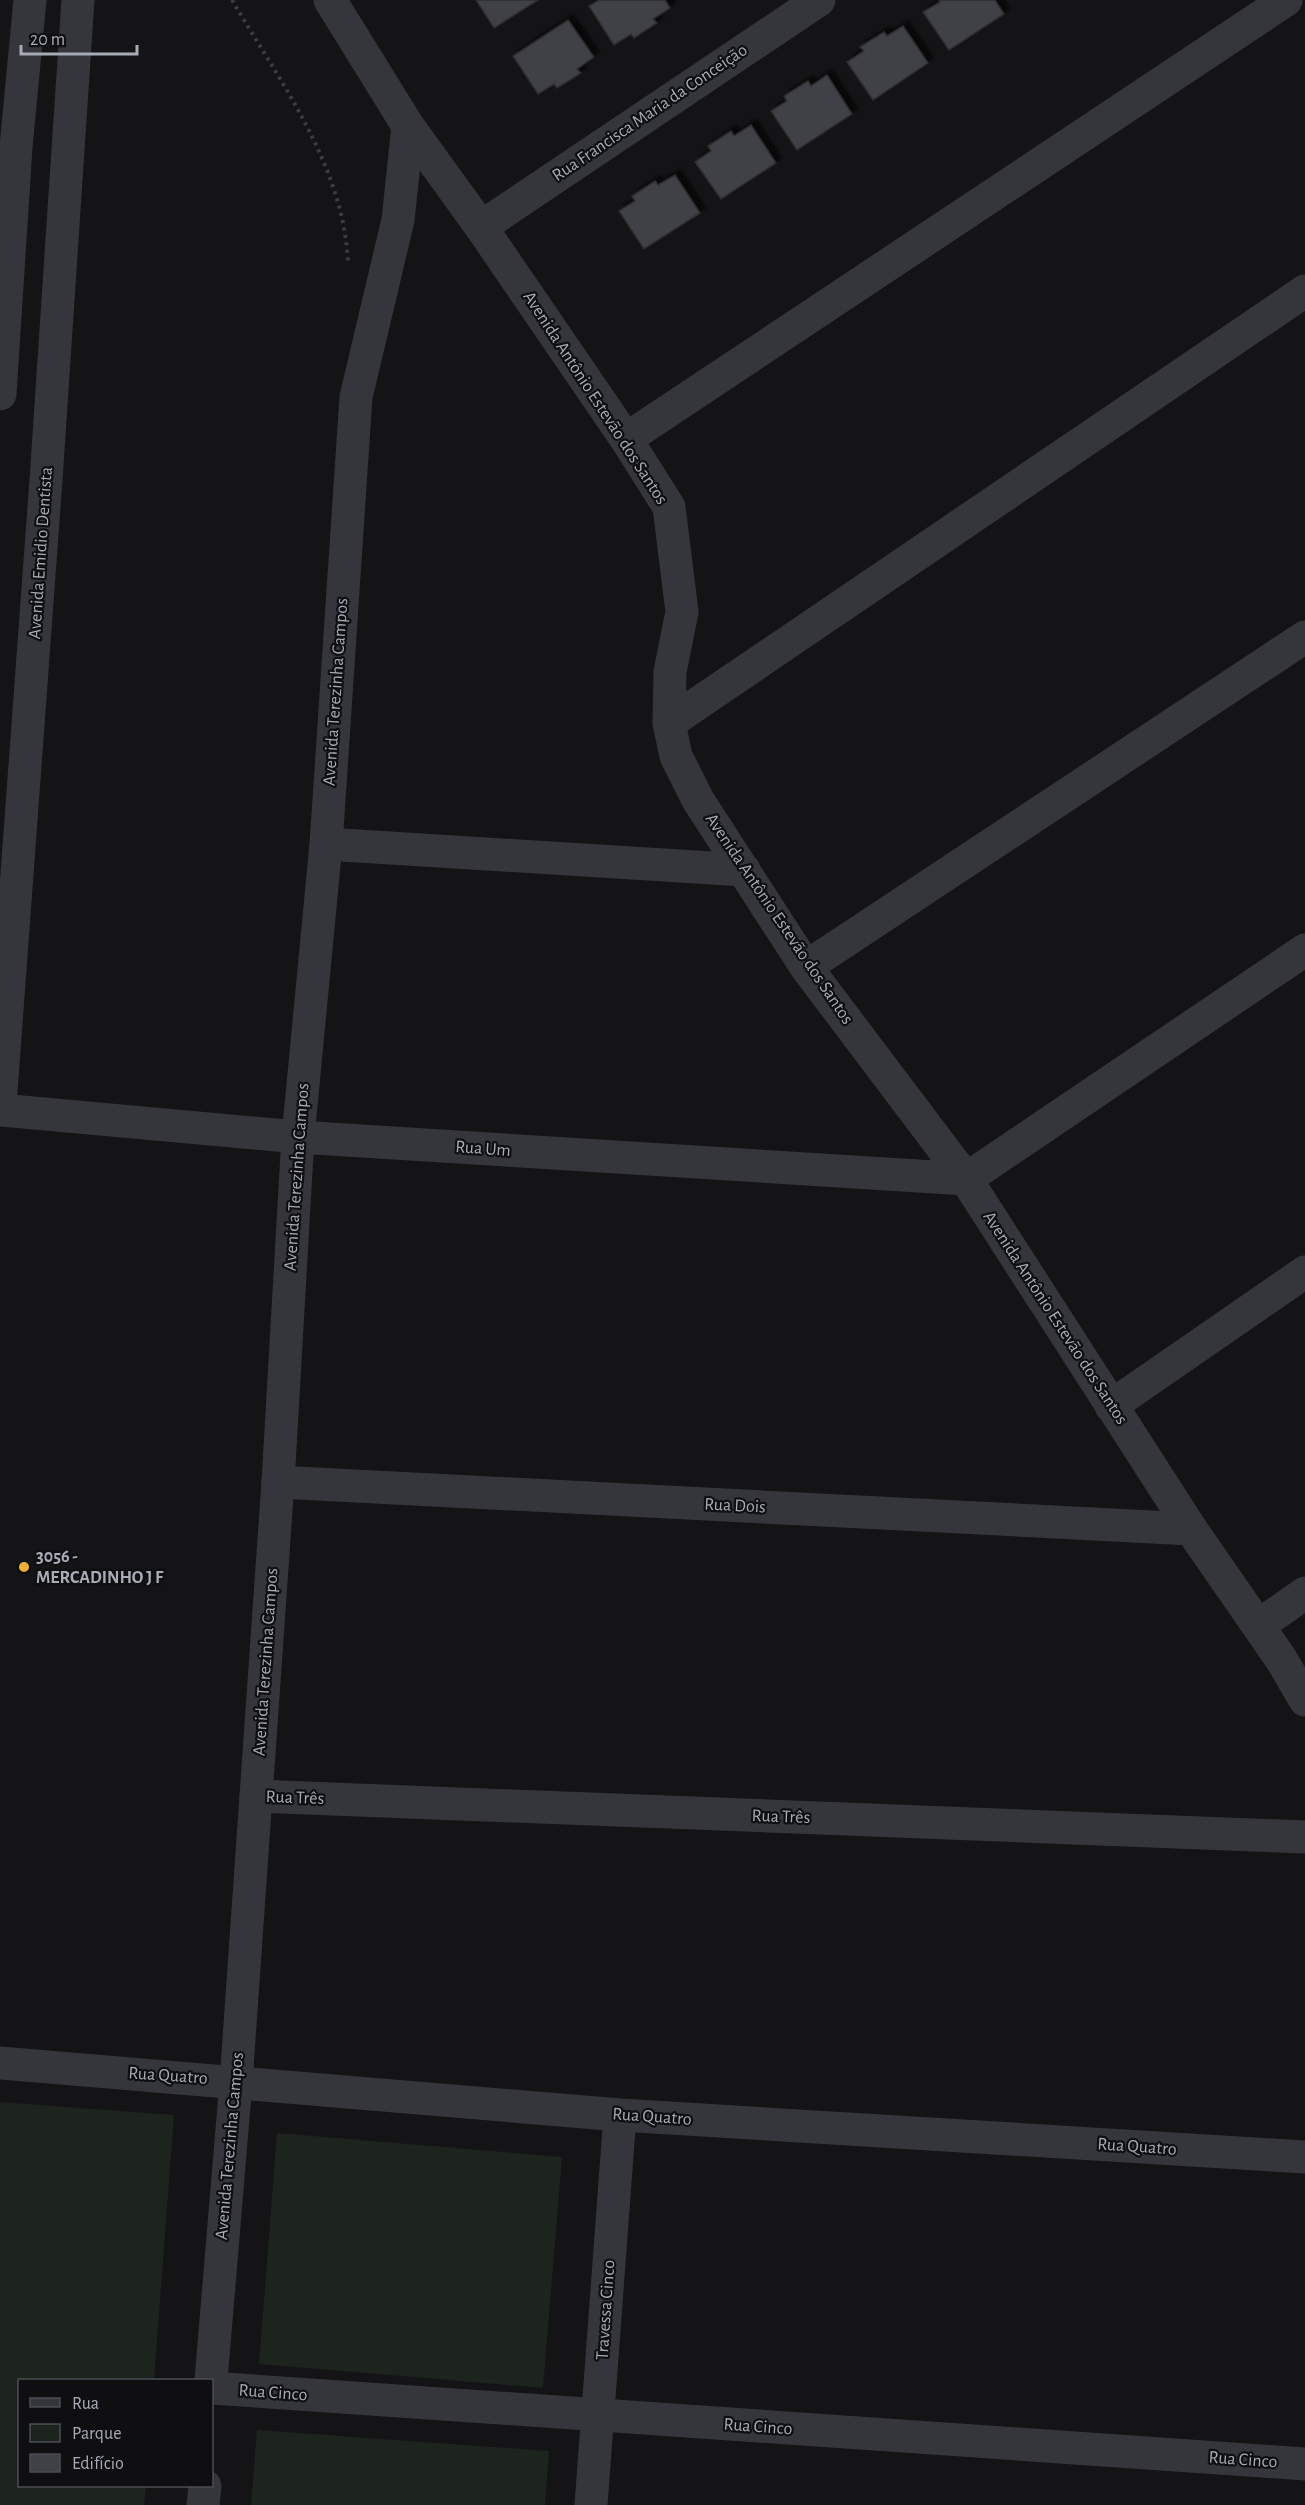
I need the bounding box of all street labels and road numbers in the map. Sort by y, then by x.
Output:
street label: Rua Francisca Maria da Conceição [549,41,751,185]
street label: Avenida Antônio Estevão dos Santos [519,288,671,508]
street label: Avenida Emidio Dentista [26,466,56,640]
street label: Avenida Terezinha Campos [320,597,352,787]
street label: Avenida Antônio Estevão dos Santos [702,810,856,1028]
street label: Avenida Terezinha Campos [281,1082,313,1272]
street label: Rua Um [455,1138,511,1160]
street label: Avenida Antônio Estevão dos Santos [979,1208,1131,1428]
street label: Rua Dois [704,1495,766,1517]
street label: Avenida Terezinha Campos [250,1567,282,1757]
street label: Rua Três [265,1788,325,1808]
street label: Rua Três [751,1807,811,1827]
street label: Avenida Terezinha Campos [213,2051,247,2241]
street label: Rua Quatro [128,2064,208,2088]
street label: Rua Quatro [612,2105,692,2129]
street label: Rua Quatro [1097,2135,1177,2159]
street label: Travessa Cinco [594,2259,618,2361]
street label: Rua Cinco [238,2382,308,2404]
street label: Rua Cinco [723,2416,793,2438]
street label: Rua Cinco [1208,2449,1278,2471]

